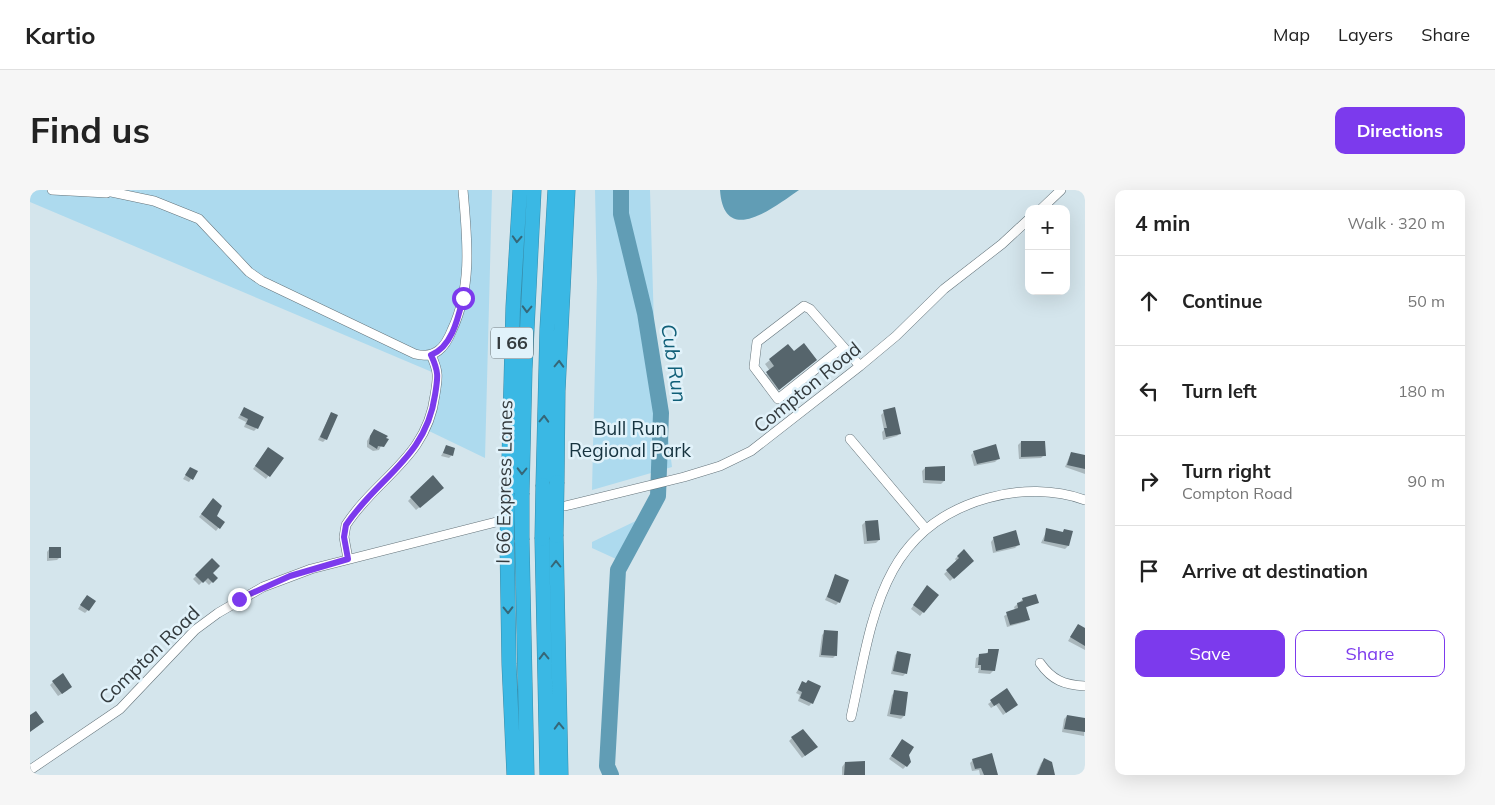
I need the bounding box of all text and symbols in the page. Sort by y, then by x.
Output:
text: Kartio [25,20,96,50]
text: Map [1273,23,1310,46]
text: Layers [1338,23,1393,46]
text: Share [1421,23,1470,46]
button: Directions [1335,107,1465,154]
text: Find us [30,108,150,152]
map controls [1025,205,1070,295]
button: + [1025,205,1070,250]
text: 4 min [1135,210,1190,236]
text: Walk · 320 m [1347,213,1445,233]
one-way arrow [512,235,523,243]
button: − [1025,250,1070,295]
route start [452,287,475,310]
icon: ahead [1135,287,1163,315]
text: Continue [1182,289,1262,313]
text: 50 m [1408,291,1445,311]
one-way arrow [522,305,532,313]
water label: Cub Run [656,322,693,404]
road number: I 66 [491,328,533,358]
street label: Compton Road [748,336,866,438]
one-way arrow [554,359,564,367]
icon: left [1135,377,1163,405]
text: Turn left [1182,379,1257,403]
text: 180 m [1398,381,1445,401]
street label: I 66 Express Lanes [491,400,517,564]
one-way arrow [539,414,549,422]
park label: Bull Run Regional Park [569,416,691,462]
text: Turn right [1182,459,1271,483]
one-way arrow [517,467,528,475]
icon: right [1135,467,1163,495]
text: 90 m [1408,471,1445,491]
text: Compton Road [1182,483,1293,503]
icon: arrive [1135,557,1163,585]
text: Arrive at destination [1182,559,1368,583]
one-way arrow [551,560,561,568]
route end [228,588,251,611]
street label: Compton Road [93,601,205,709]
one-way arrow [503,606,513,614]
button: Save [1135,630,1285,677]
button: Share [1295,630,1445,677]
one-way arrow [539,652,549,660]
one-way arrow [554,722,564,730]

